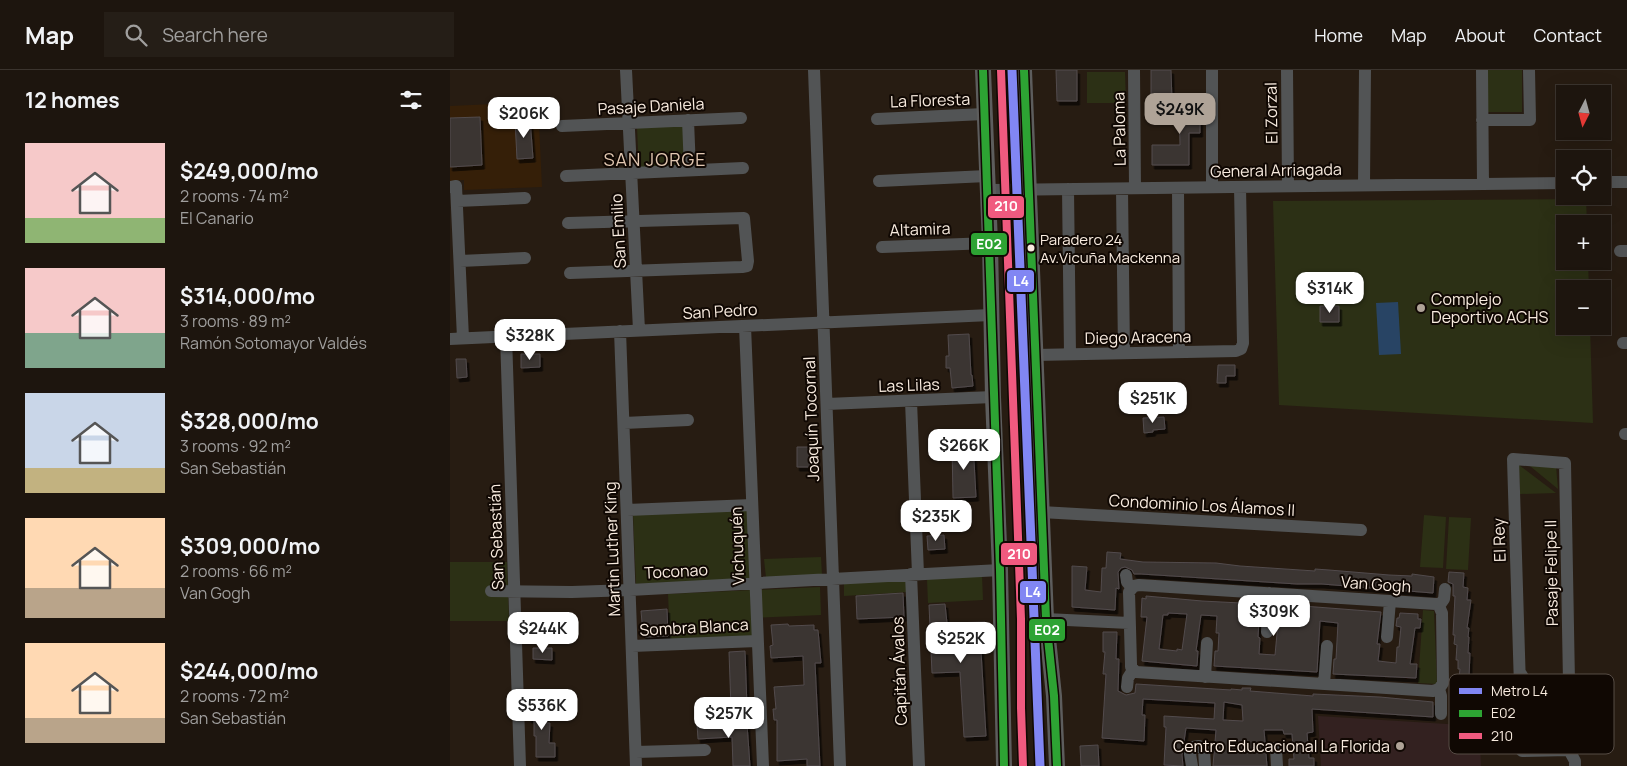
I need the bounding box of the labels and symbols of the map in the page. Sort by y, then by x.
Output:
street label: El Zorzal [1259,82,1283,144]
north arrow [1556,85,1611,140]
street label: La Floresta [890,88,970,112]
street label: Pasaje Daniela [597,92,705,120]
street label: La Paloma [1107,92,1131,166]
pin: $249K [1145,92,1215,135]
pin: $206K [489,97,559,139]
district label: SAN JORGE [603,147,707,171]
street label: General Arriagada [1210,158,1342,182]
street label: San Emilio [605,193,631,269]
line badge: 210 [987,195,1025,219]
text: 210 [994,196,1018,215]
street label: Altamira [889,217,951,241]
place label: Paradero 24 Av.Vicuña Mackenna [1040,229,1180,268]
line badge: E02 [970,232,1008,256]
text: E02 [976,234,1002,253]
marker: Paradero 24 Av.Vicuña Mackenna [1026,243,1036,253]
line badge: L4 [1006,269,1035,293]
text: L4 [1013,271,1029,290]
pin: $314K [1295,272,1365,314]
place label: Complejo Deportivo ACHS [1431,288,1548,328]
street label: San Pedro [682,298,758,324]
marker: Complejo Deportivo ACHS [1415,302,1427,314]
pin: $328K [495,318,565,361]
street label: Diego Aracena [1085,325,1191,349]
street label: Joaquín Tocornal [798,356,824,482]
street label: Las Lilas [878,373,940,397]
pin: $251K [1118,382,1188,424]
pin: $266K [929,428,999,471]
street label: Martin Luther King [599,481,625,617]
street label: San Sebastián [483,484,509,590]
street label: Condominio Los Álamos II [1108,489,1296,521]
pin: $235K [901,500,971,542]
street label: Vichuquén [725,506,749,586]
street label: El Rey [1487,517,1511,562]
street label: Pasaje Felipe II [1539,520,1563,626]
line badge: 210 [1000,542,1038,566]
text: 210 [1007,544,1031,563]
street label: Toconao [644,558,708,584]
street label: Van Gogh [1340,571,1412,597]
line badge: L4 [1019,580,1047,604]
text: L4 [1025,582,1041,601]
pin: $309K [1239,594,1309,637]
pin: $244K [508,612,578,654]
street label: Sombra Blanca [639,613,749,641]
street label: Capitán Ávalos [886,616,912,726]
line badge: E02 [1028,618,1066,642]
text: E02 [1034,620,1060,639]
pin: $252K [926,622,996,664]
legend [1449,674,1614,754]
text: Metro L4 [1491,681,1548,700]
pin: $536K [507,688,577,731]
pin: $257K [694,696,764,739]
text: E02 [1491,703,1516,722]
text: 210 [1491,726,1513,745]
place label: Centro Educacional La Florida [1173,735,1390,757]
marker: Centro Educacional La Florida [1394,740,1406,752]

